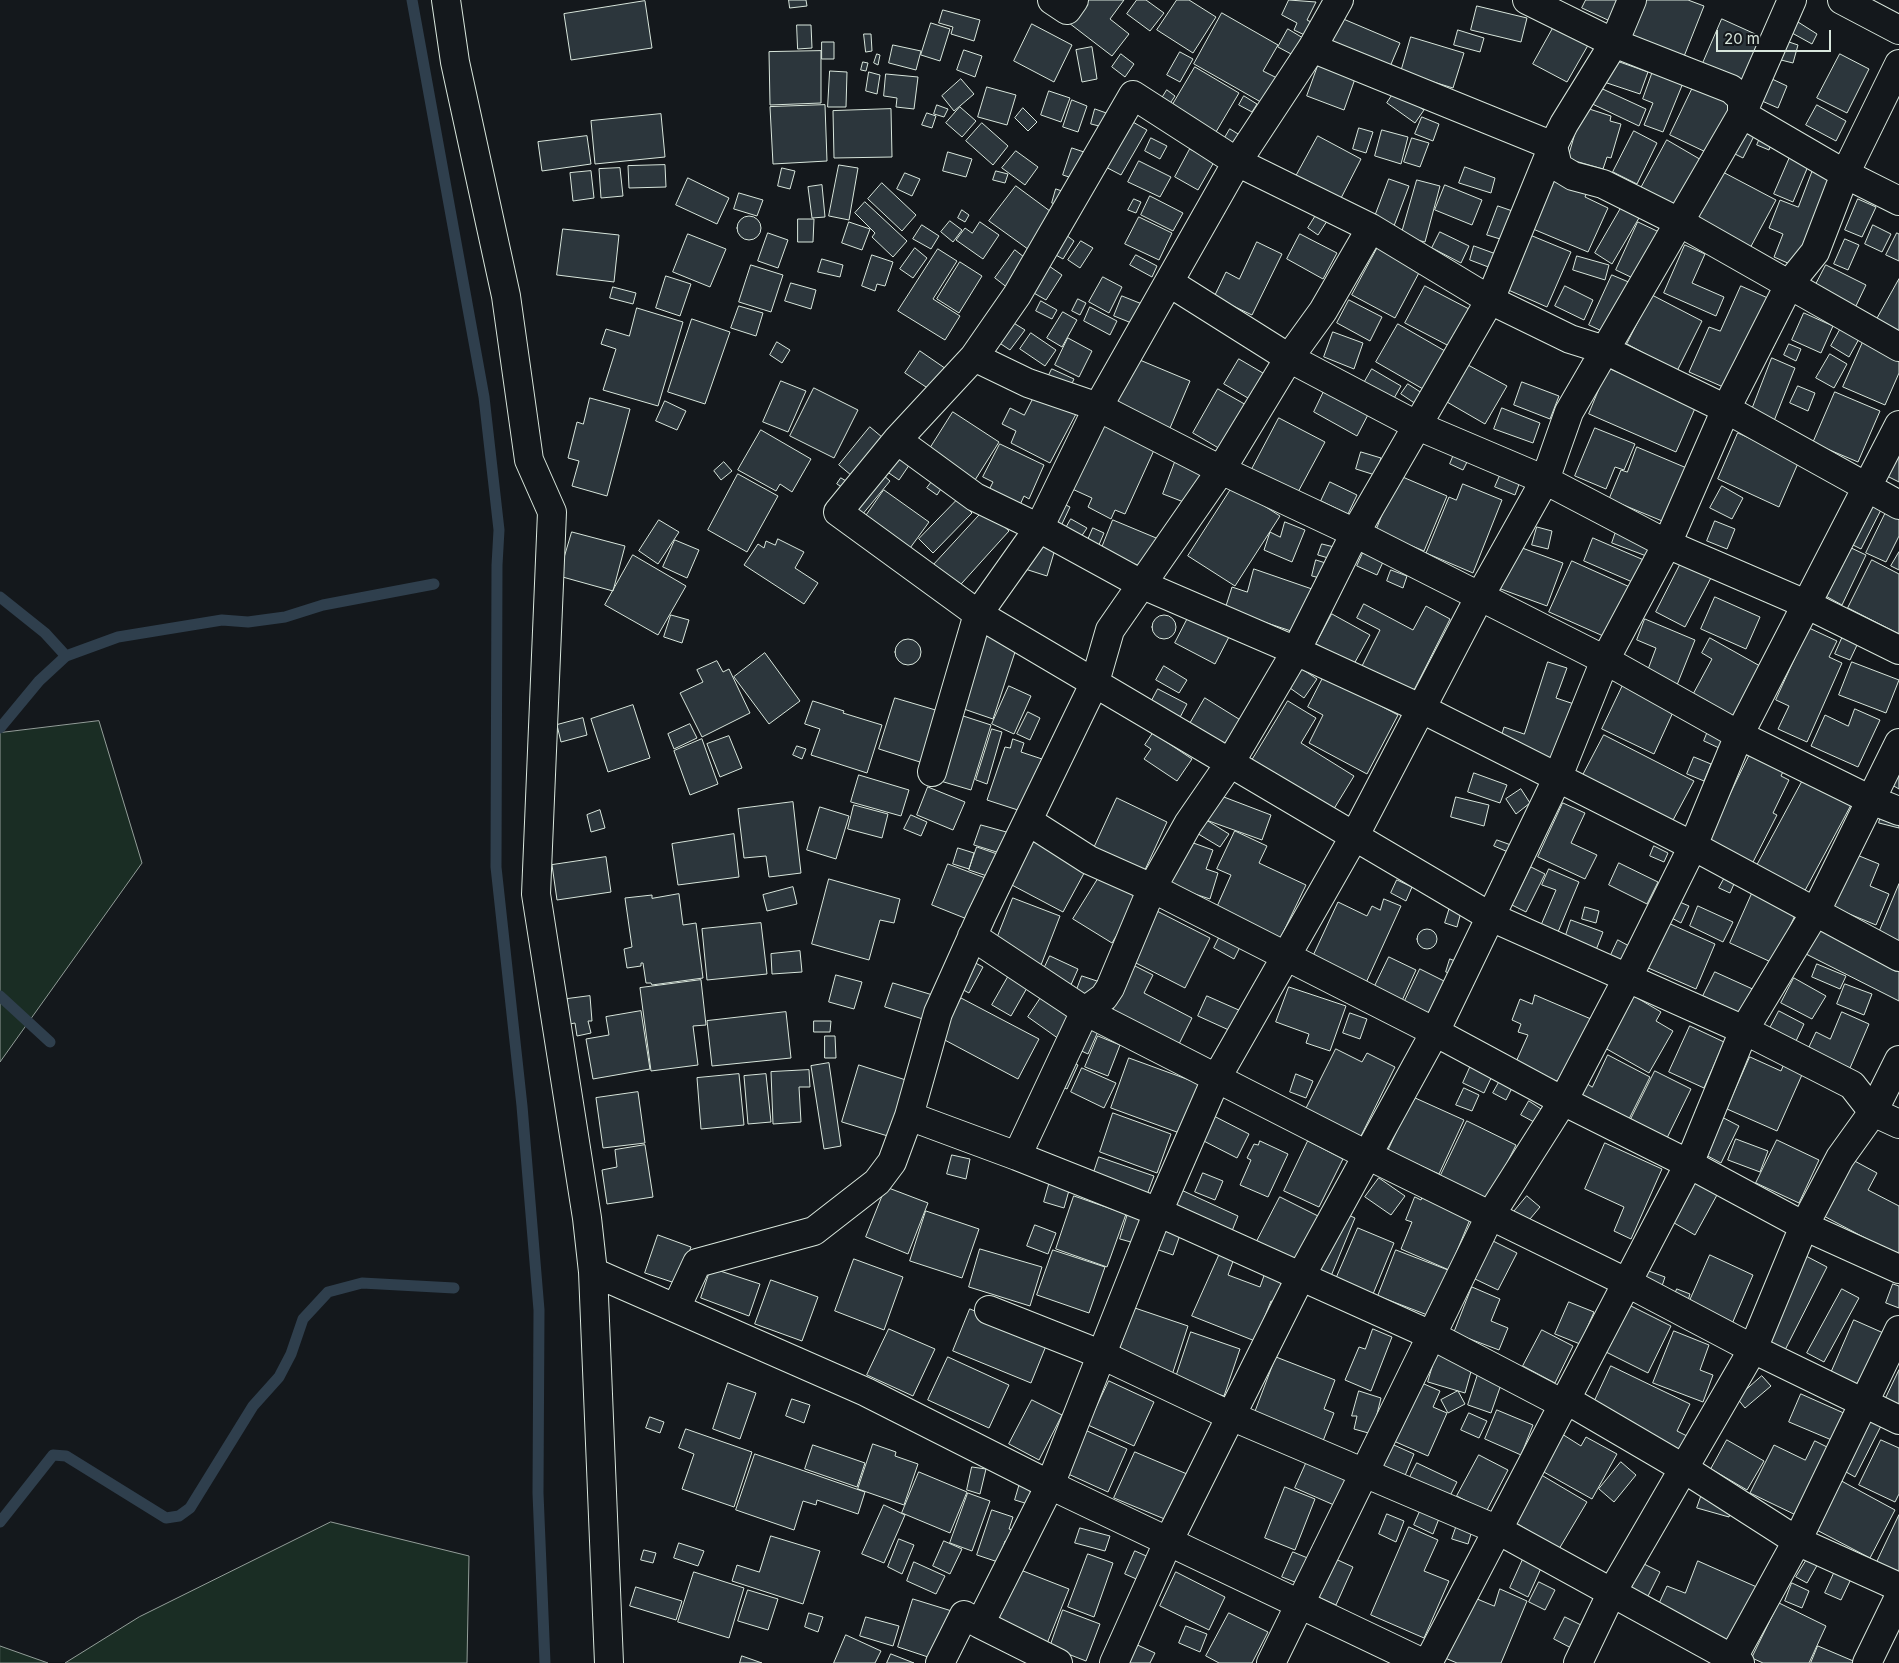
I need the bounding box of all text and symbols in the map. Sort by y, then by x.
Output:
scale bar [1719,20,1834,52]
text: 20 m [1724,29,1760,48]

